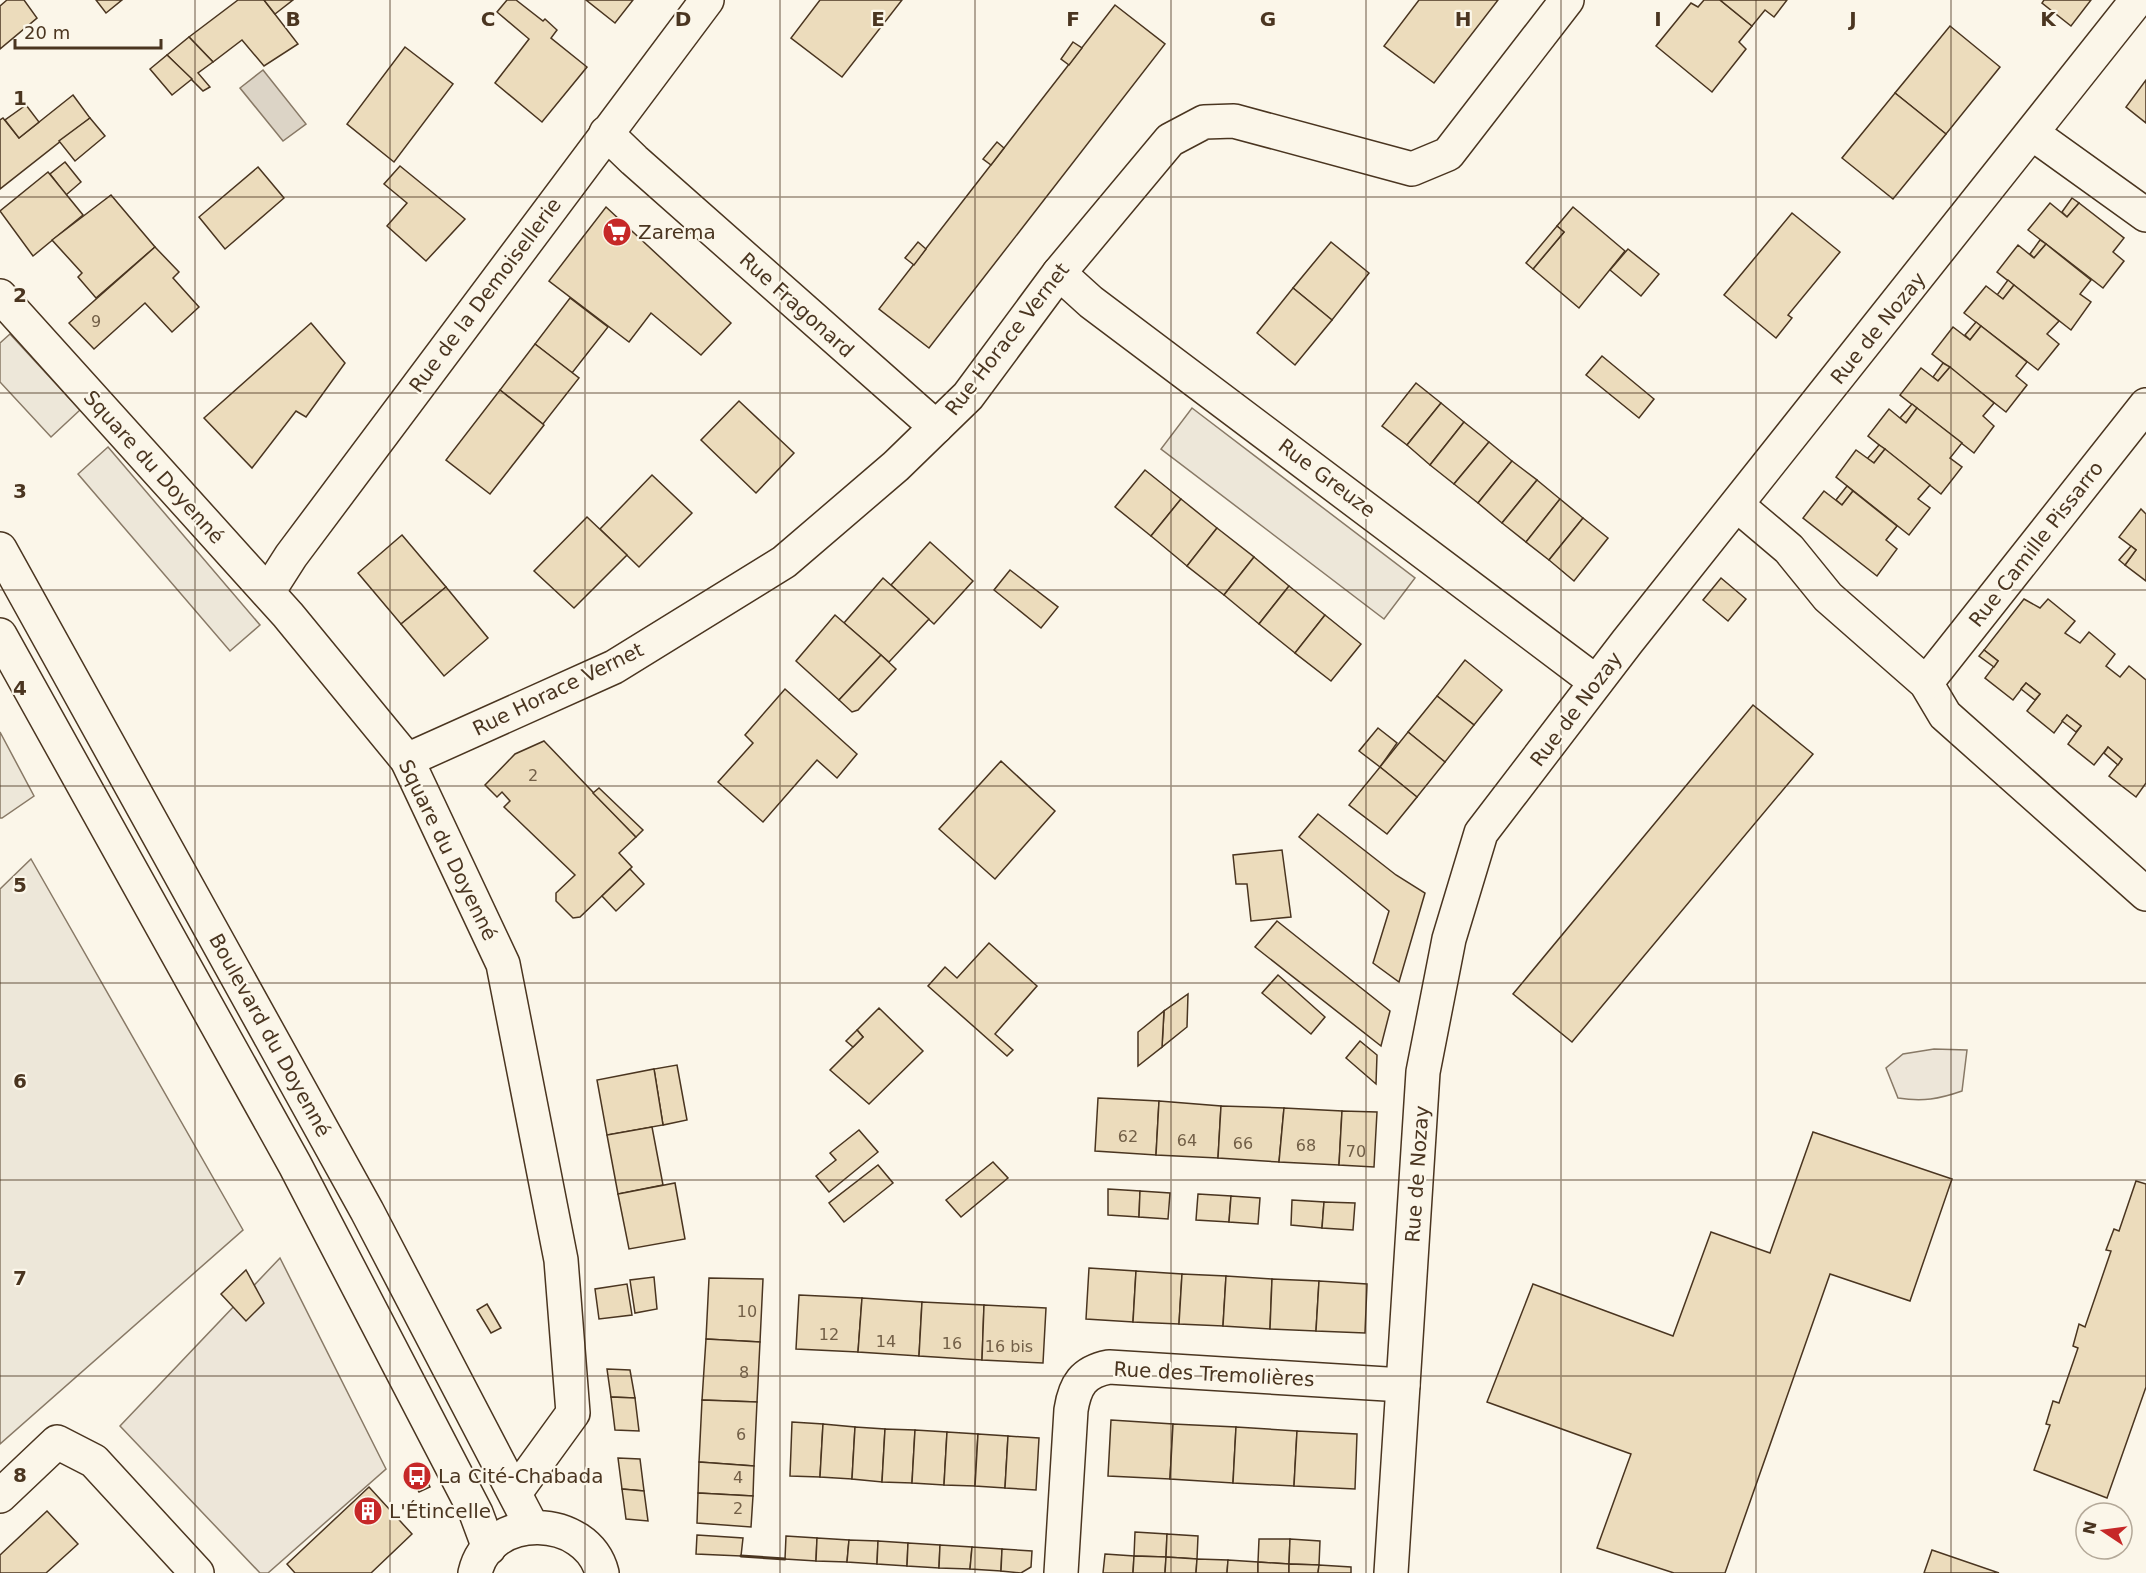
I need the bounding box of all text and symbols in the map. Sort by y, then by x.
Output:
text: B [285,7,301,31]
text: C [481,7,495,31]
text: D [675,7,691,31]
text: E [871,7,885,31]
text: F [1066,7,1080,31]
text: G [1260,7,1276,31]
text: H [1455,7,1471,31]
text: I [1654,7,1662,31]
text: J [1847,7,1857,31]
text: K [2040,7,2057,31]
scale bar [15,12,160,50]
text: 20 m [24,22,70,43]
text: 1 [13,86,27,110]
street label: Rue de la Demoisellerie [404,193,566,397]
supermarket icon: Zarema [601,216,633,248]
place label: Zarema [638,220,716,244]
street label: Rue Fragonard [735,247,859,363]
street label: Rue Horace Vernet [940,258,1074,420]
street label: Rue de Nozay [1825,267,1931,389]
text: 2 [13,283,27,307]
house number: 9 [91,312,101,331]
street label: Square du Doyenné [79,385,229,549]
street label: Rue Greuze [1274,434,1380,522]
street label: Rue Camille Pissarro [1964,456,2108,632]
text: 3 [13,479,27,503]
street label: Rue Horace Vernet [469,637,647,741]
street label: Rue de Nozay [1525,647,1627,771]
text: 4 [13,676,27,700]
street label: Square du Doyenné [394,756,502,944]
house number: 2 [528,766,538,785]
text: 5 [13,873,27,897]
street label: Boulevard du Doyenné [204,929,336,1141]
text: 6 [13,1069,27,1093]
street label: Rue de Nozay [1400,1104,1434,1243]
house number: 62 [1118,1127,1138,1146]
house number: 64 [1177,1131,1197,1150]
house number: 66 [1233,1134,1253,1153]
house number: 68 [1296,1136,1316,1155]
house number: 70 [1346,1142,1366,1161]
text: 7 [13,1266,27,1290]
house number: 10 [737,1302,757,1321]
house number: 12 [819,1325,839,1344]
house number: 14 [876,1332,896,1351]
house number: 16 [942,1334,962,1353]
house number: 16 bis [985,1337,1033,1356]
street label: Rue des Tremolières [1113,1357,1315,1391]
house number: 8 [739,1363,749,1382]
house number: 6 [736,1425,746,1444]
bus stop icon: La Cité-Chabada [401,1460,433,1492]
text: 8 [13,1463,27,1487]
place label: La Cité-Chabada [438,1464,603,1488]
house number: 4 [733,1468,743,1487]
building icon: L'Étincelle [352,1495,384,1527]
place label: L'Étincelle [389,1499,491,1523]
house number: 2 [733,1499,743,1518]
north arrow [2074,1501,2134,1561]
text: N [2079,1519,2101,1536]

